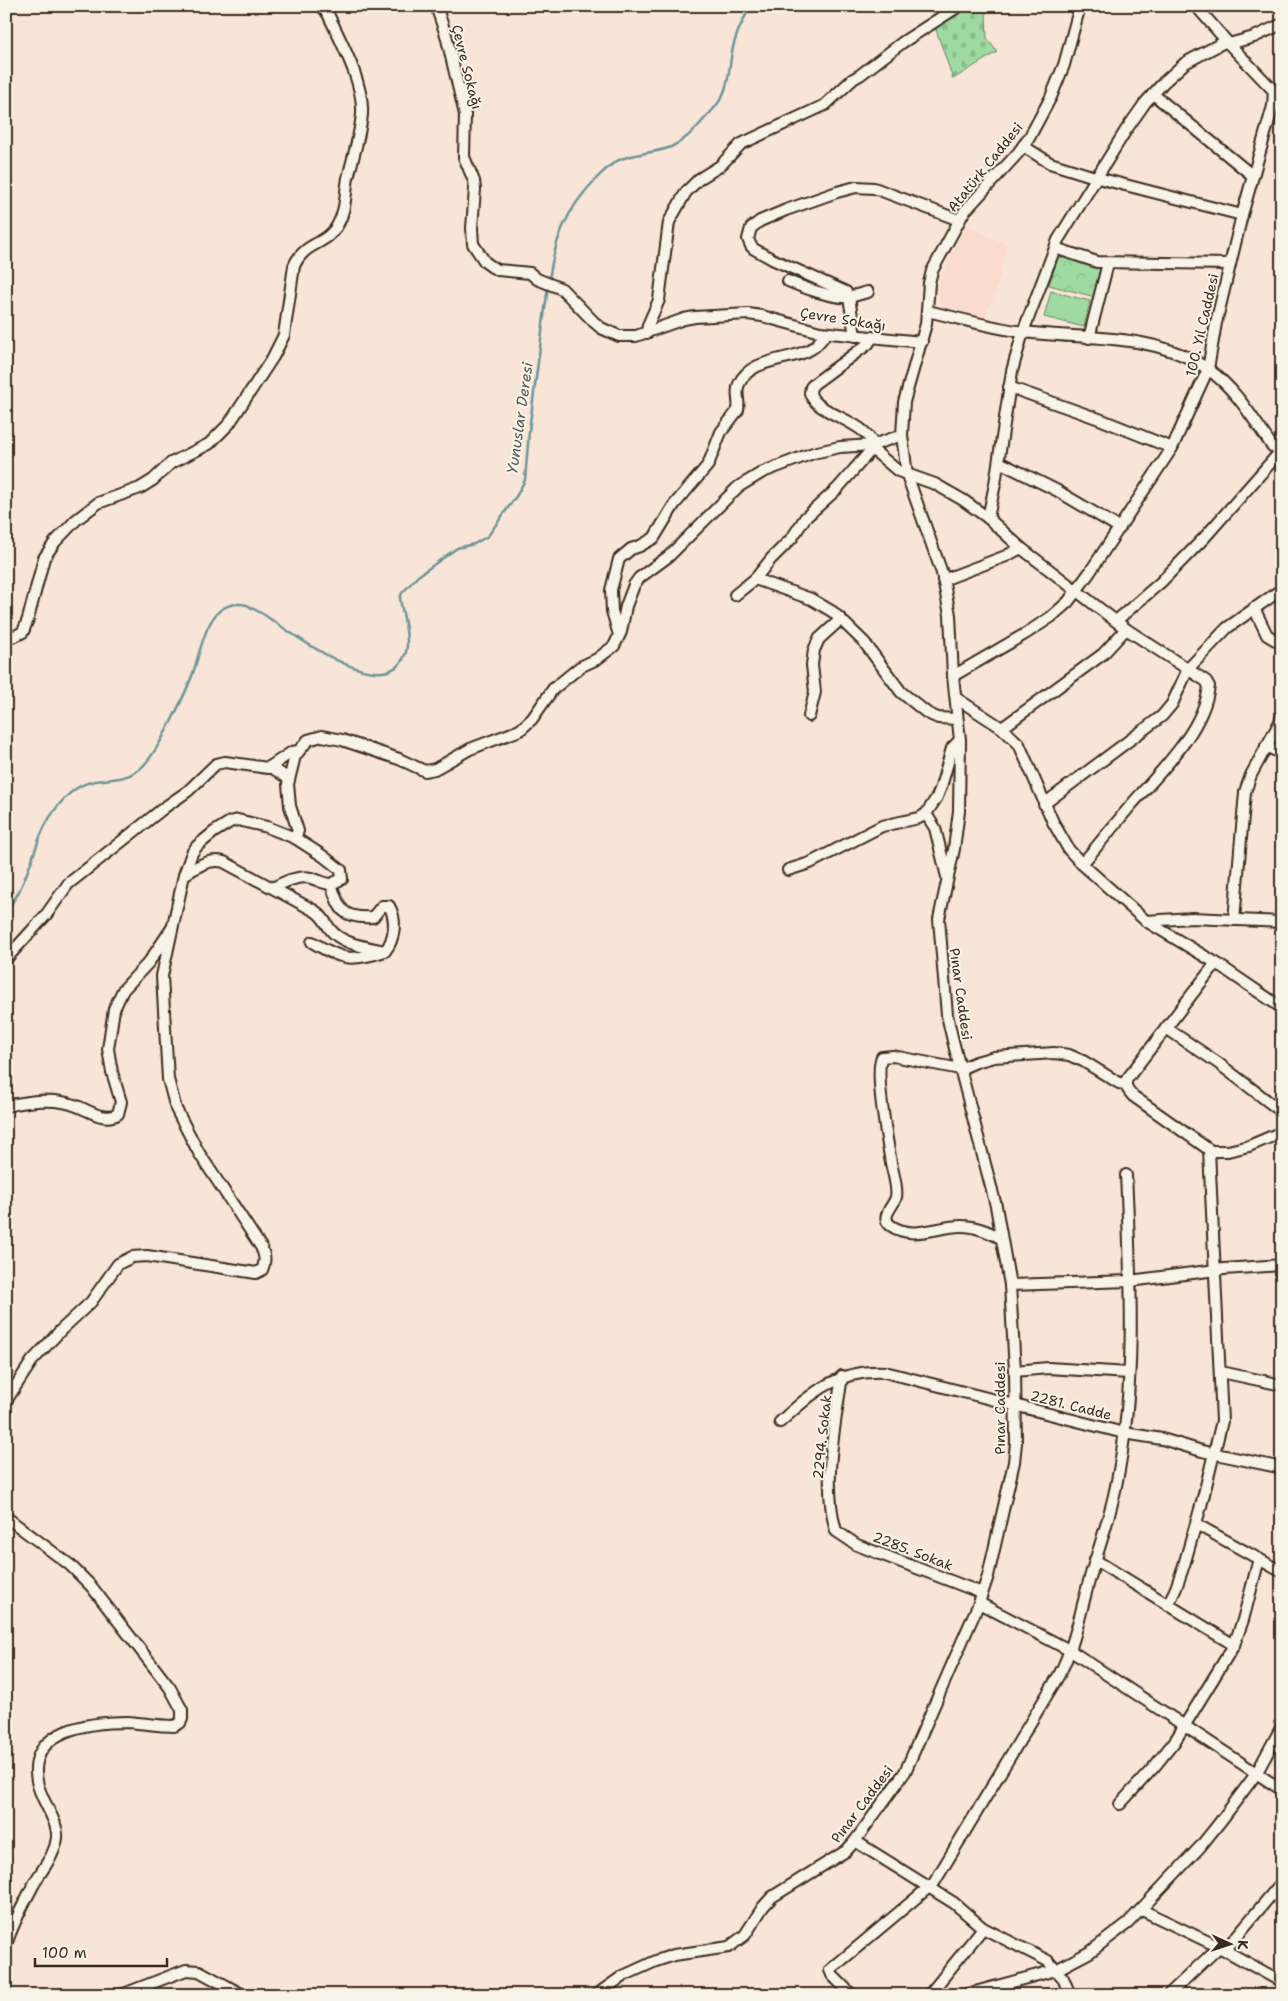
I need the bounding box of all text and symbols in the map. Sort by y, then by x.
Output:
street label: Çevre Sokağı [448,23,486,111]
street label: Atatürk Caddesi [943,119,1027,215]
street label: 100. Yıl Caddesi [1181,272,1223,378]
street label: Çevre Sokağı [799,303,887,335]
water label: Yunuslar Deresi [502,360,538,475]
street label: Pınar Caddesi [946,947,976,1041]
street label: Pınar Caddesi [991,1362,1009,1454]
street label: 2281. Cadde [1028,1386,1114,1424]
street label: 2294. Sokak [809,1394,835,1480]
street label: 2285. Sokak [870,1527,956,1575]
street label: Pınar Caddesi [827,1762,897,1846]
north arrow [1206,1918,1256,1968]
scale bar [35,1936,168,1968]
text: K [1234,1939,1252,1950]
text: 100 m [42,1943,87,1963]

